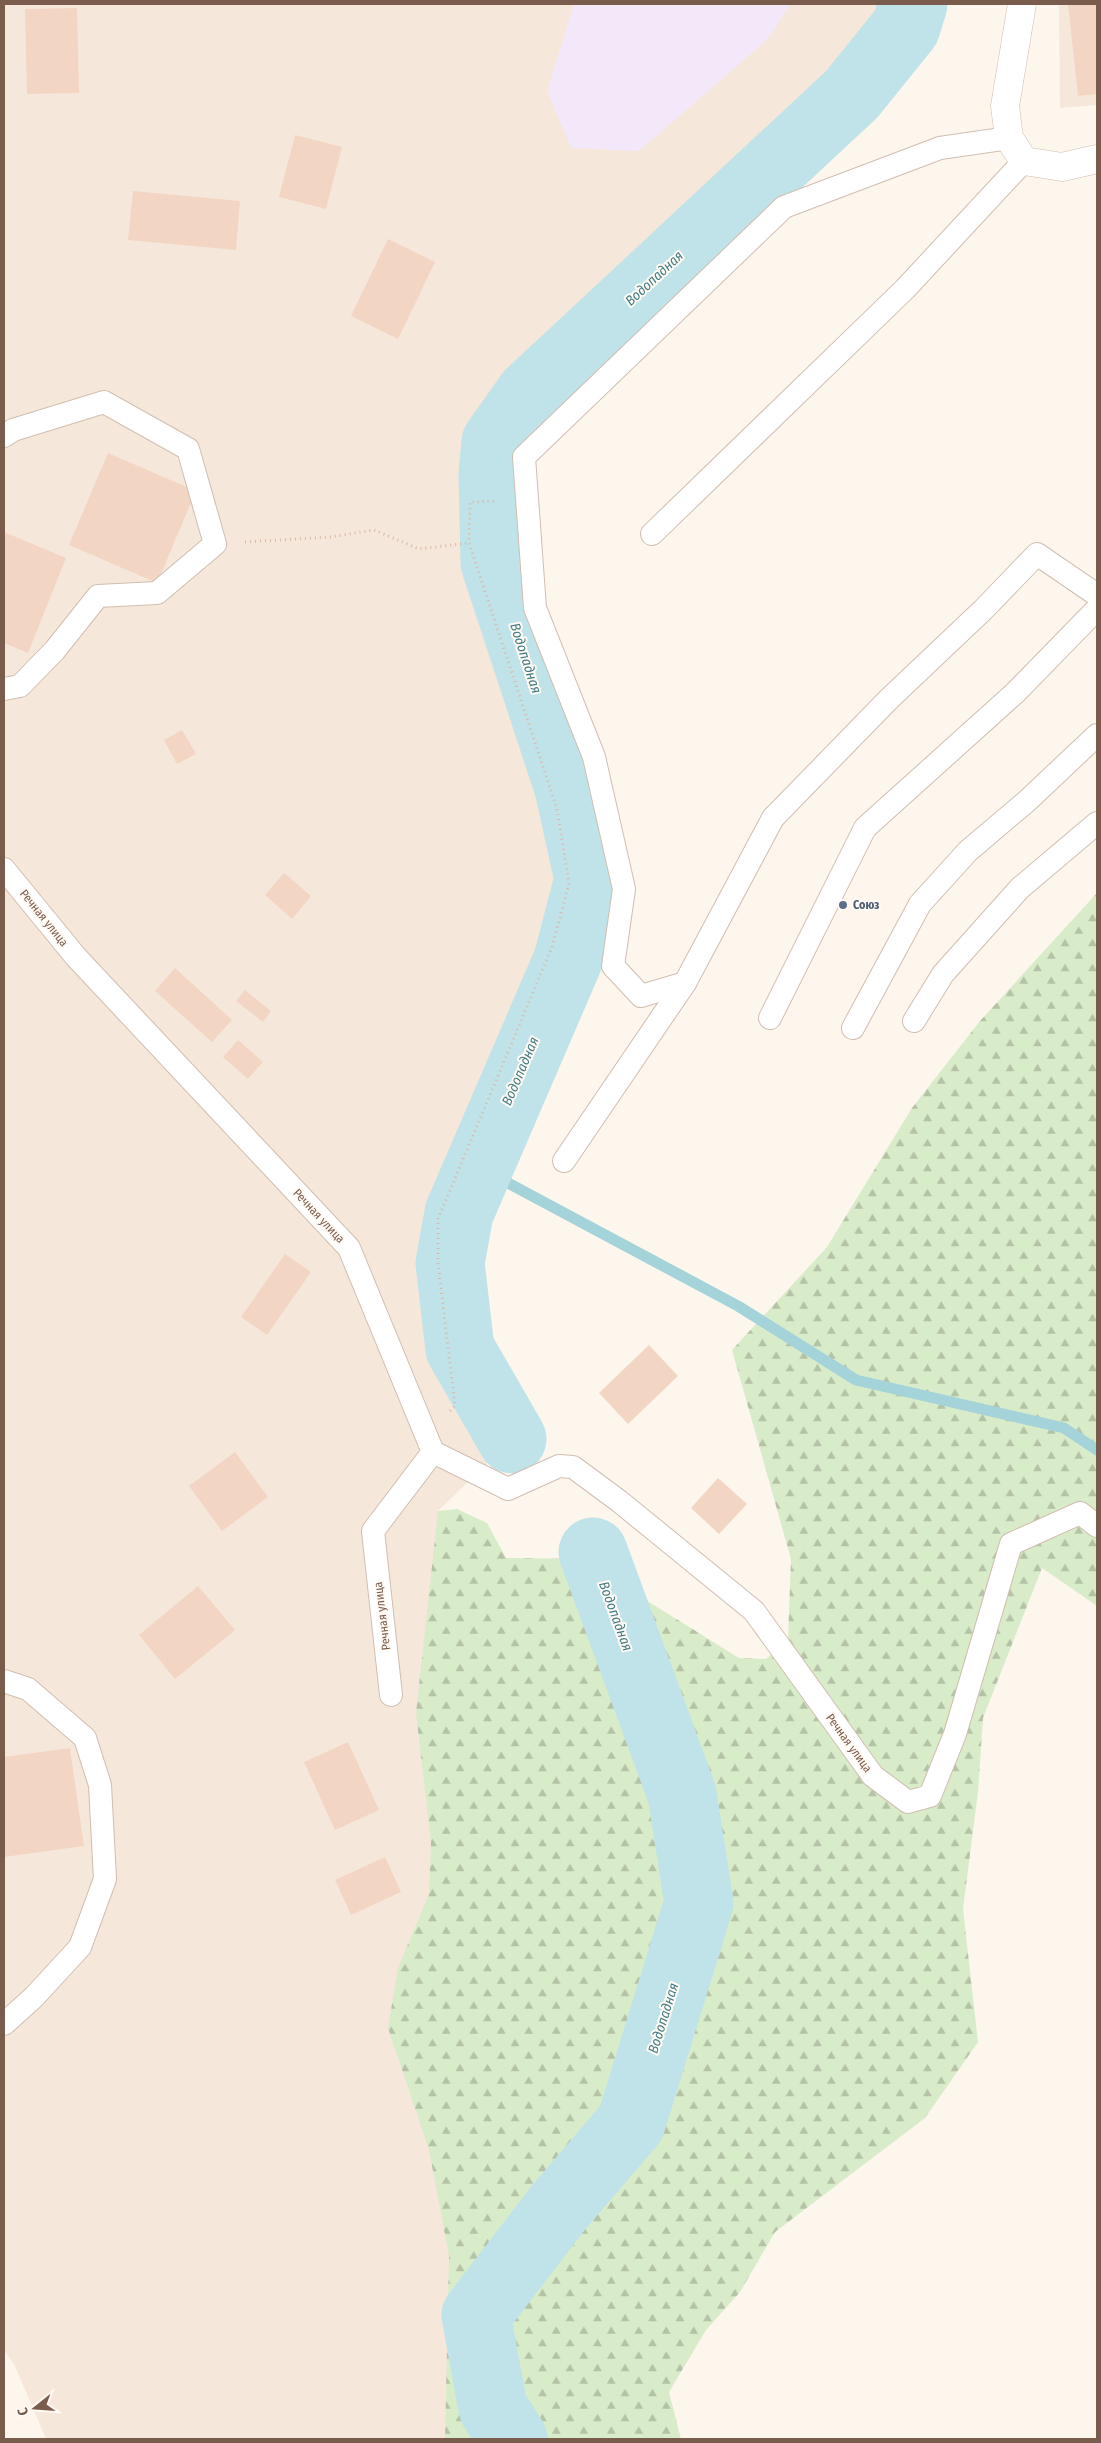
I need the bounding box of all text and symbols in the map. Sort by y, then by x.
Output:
water label: Водопадная [622,247,687,309]
water label: Водопадная [506,621,545,696]
street label: Речная улица [17,887,71,949]
place label: Союз [853,898,880,912]
marker: Союз [837,899,849,911]
water label: Водопадная [498,1034,543,1108]
street label: Речная улица [290,1186,348,1246]
water label: Водопадная [595,1579,636,1653]
street label: Речная улица [371,1581,393,1651]
street label: Речная улица [823,1711,875,1775]
water label: Водопадная [645,1981,682,2056]
north arrow [10,2383,60,2433]
text: С [14,2405,32,2418]

